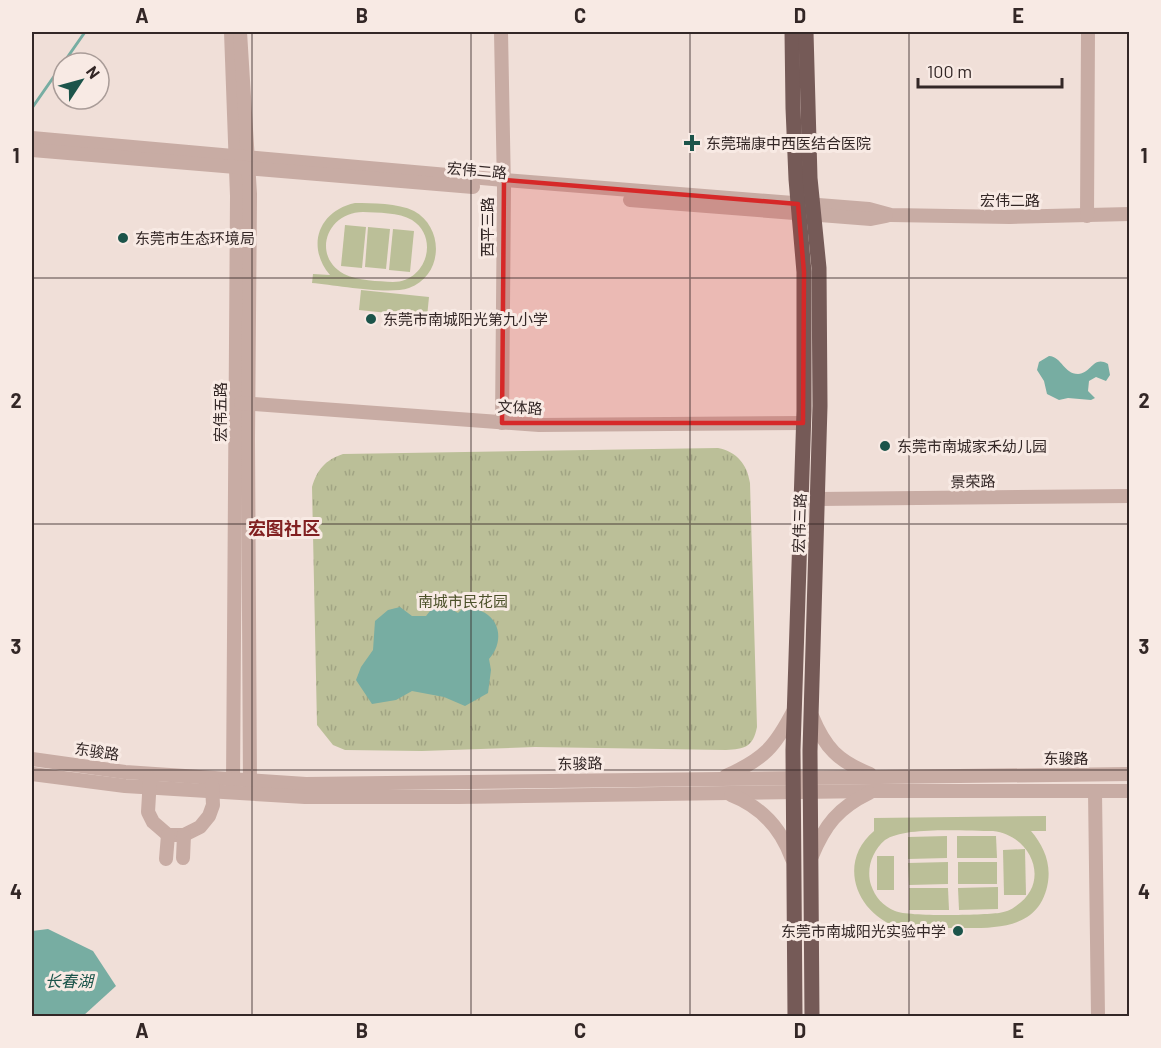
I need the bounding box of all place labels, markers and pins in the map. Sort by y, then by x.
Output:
marker: 东莞瑞康中西医结合医院 [683,134,701,152]
place label: 东莞瑞康中西医结合医院 [706,134,871,152]
place label: 东莞市生态环境局 [135,229,255,247]
marker: 东莞市生态环境局 [116,231,130,245]
place label: 东莞市南城阳光第九小学 [383,310,548,328]
marker: 东莞市南城阳光第九小学 [364,312,378,326]
place label: 东莞市南城家禾幼儿园 [897,437,1047,455]
marker: 东莞市南城家禾幼儿园 [878,439,892,453]
place label: 东莞市南城阳光实验中学 [781,922,946,940]
marker: 东莞市南城阳光实验中学 [951,924,965,938]

